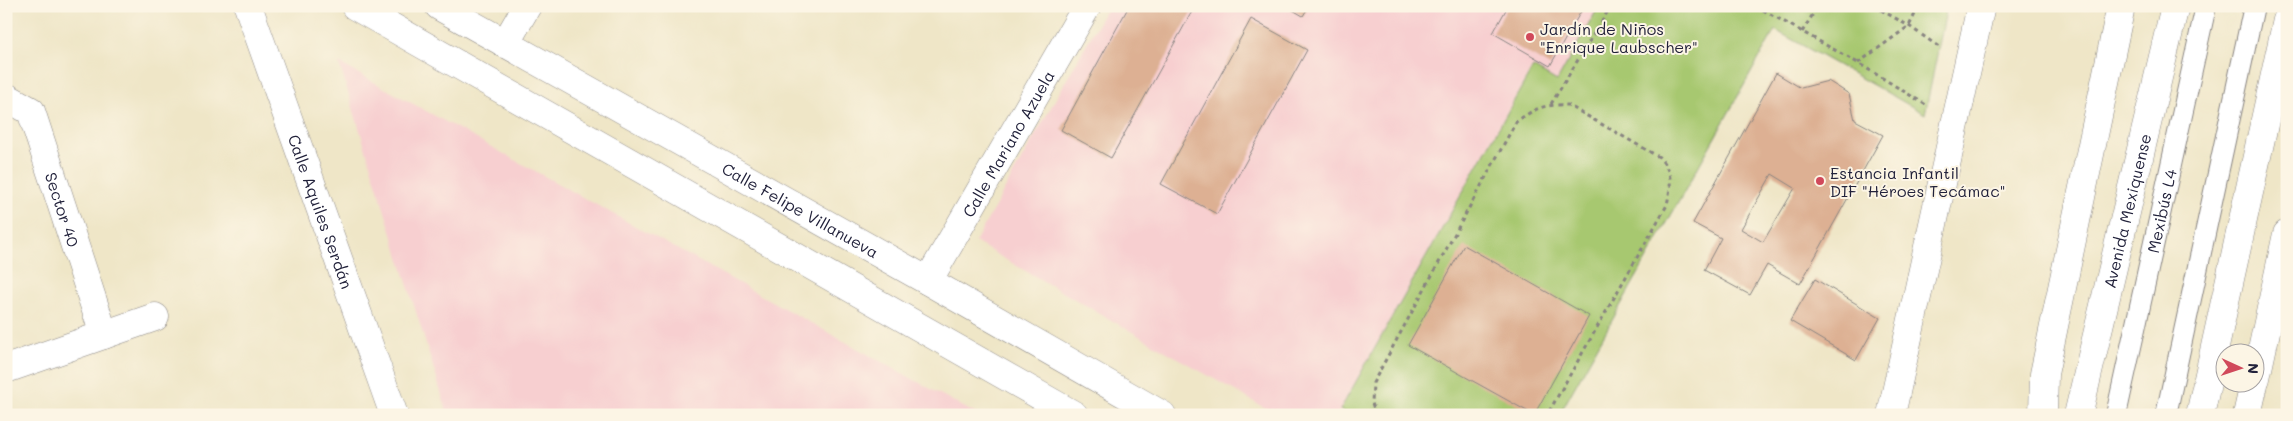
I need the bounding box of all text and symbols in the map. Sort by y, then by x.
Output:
place label: Jardín de Niños "Enrique Laubscher" [1540,18,1698,57]
marker: Jardín de Niños "Enrique Laubscher" [1524,31,1536,43]
street label: Calle Mariano Azuela [957,66,1058,221]
street label: Calle Aquiles Serdán [284,131,358,291]
street label: Avenida Mexiquense [2098,131,2155,290]
street label: Calle Felipe Villanueva [719,157,883,262]
place label: Estancia Infantil DIF "Héroes Tecámac" [1830,162,2005,201]
street label: Mexibús L4 [2141,166,2180,255]
street label: Sector 40 [41,169,85,249]
marker: Estancia Infantil DIF "Héroes Tecámac" [1814,175,1826,187]
north arrow [2216,344,2266,394]
text: N [2244,363,2263,375]

